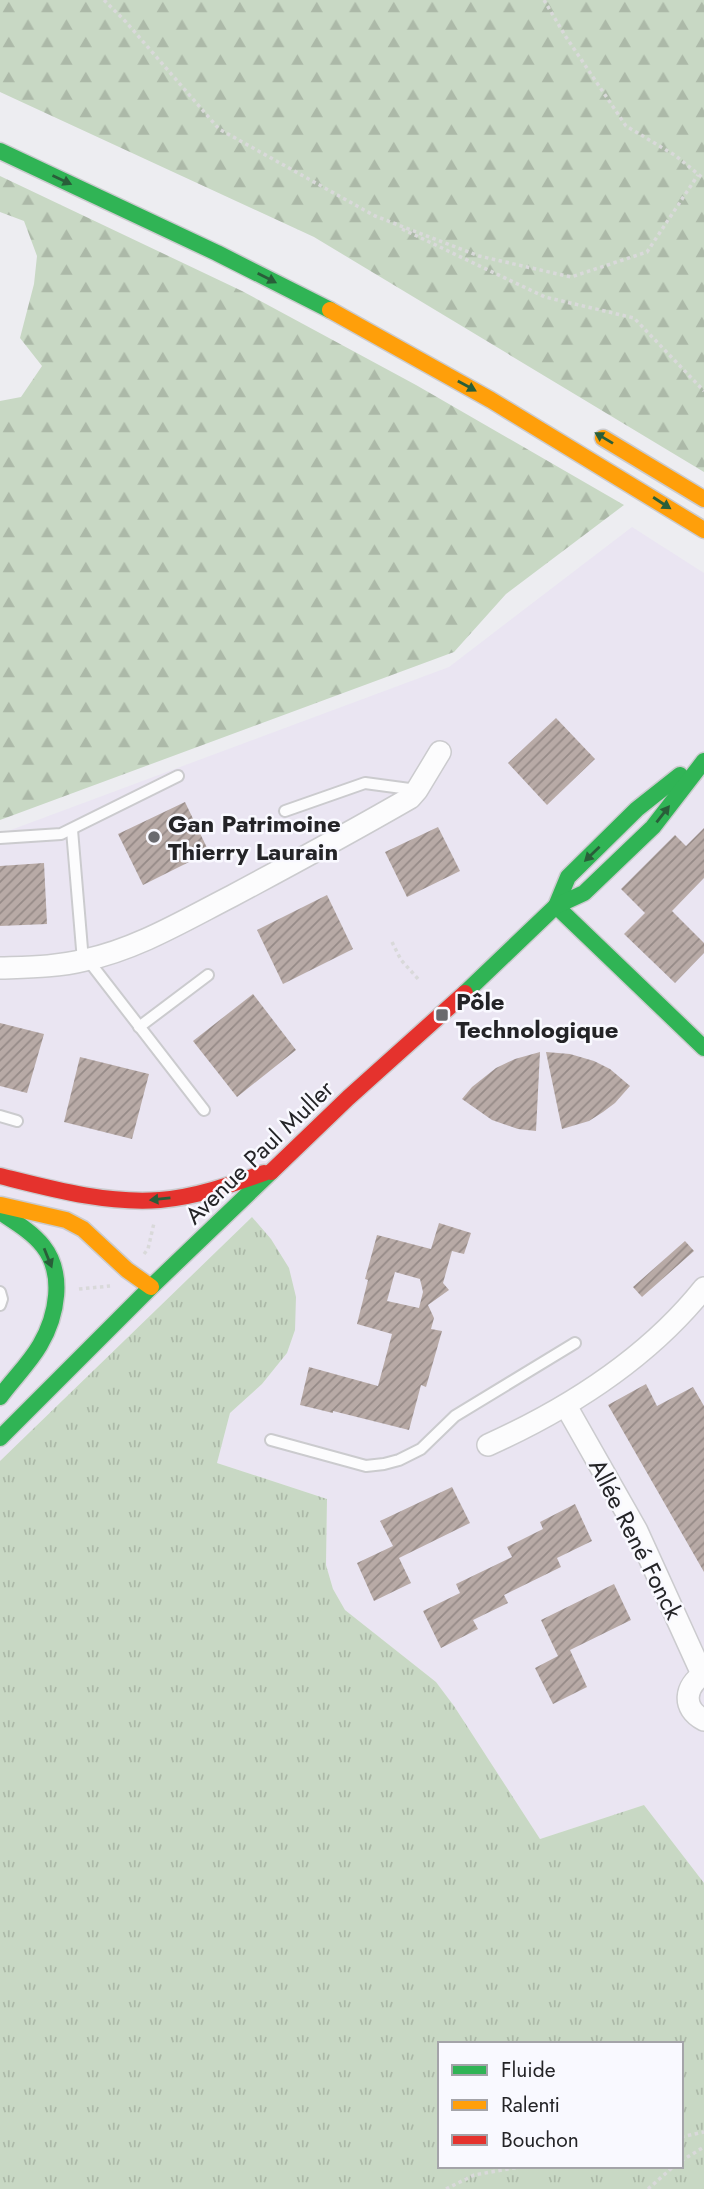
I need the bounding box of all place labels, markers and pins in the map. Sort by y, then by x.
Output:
place label: Gan Patrimoine Thierry Laurain [168,806,341,869]
marker: Gan Patrimoine Thierry Laurain [146,829,162,845]
place label: Pôle Technologique [456,984,619,1047]
marker: Pôle Technologique [434,1007,450,1023]

